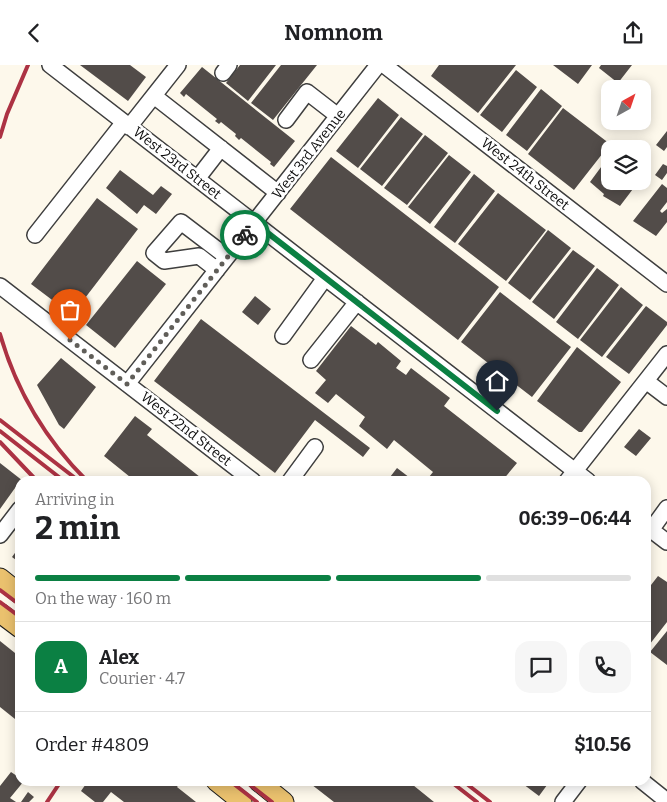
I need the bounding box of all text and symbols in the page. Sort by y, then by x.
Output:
icon: back [20,19,48,47]
text: Nomnom [284,19,383,46]
icon: share [619,19,647,47]
north arrow [601,80,651,130]
map controls [601,80,651,190]
street label: West 3rd Avenue [269,106,349,202]
street label: West 23rd Street [129,123,225,203]
street label: West 24th Street [477,134,573,214]
button: layers [601,140,651,190]
courier [220,210,270,260]
icon: bike [231,221,259,249]
pin [49,289,91,340]
icon: bag [56,296,84,324]
pin [476,360,518,411]
icon: home [483,367,511,395]
street label: West 22nd Street [137,388,235,470]
text: Arriving in [35,490,114,509]
text: 06:39–06:44 [519,507,631,530]
text: 2 min [35,509,120,547]
text: On the way · 160 m [35,589,171,608]
button: chat [515,641,567,693]
button: phone [579,641,631,693]
text: Alex [99,646,139,669]
text: A [54,655,68,678]
text: Courier · 4.7 [99,669,185,688]
text: Order #4809 [35,733,149,756]
text: $10.56 [574,733,631,756]

